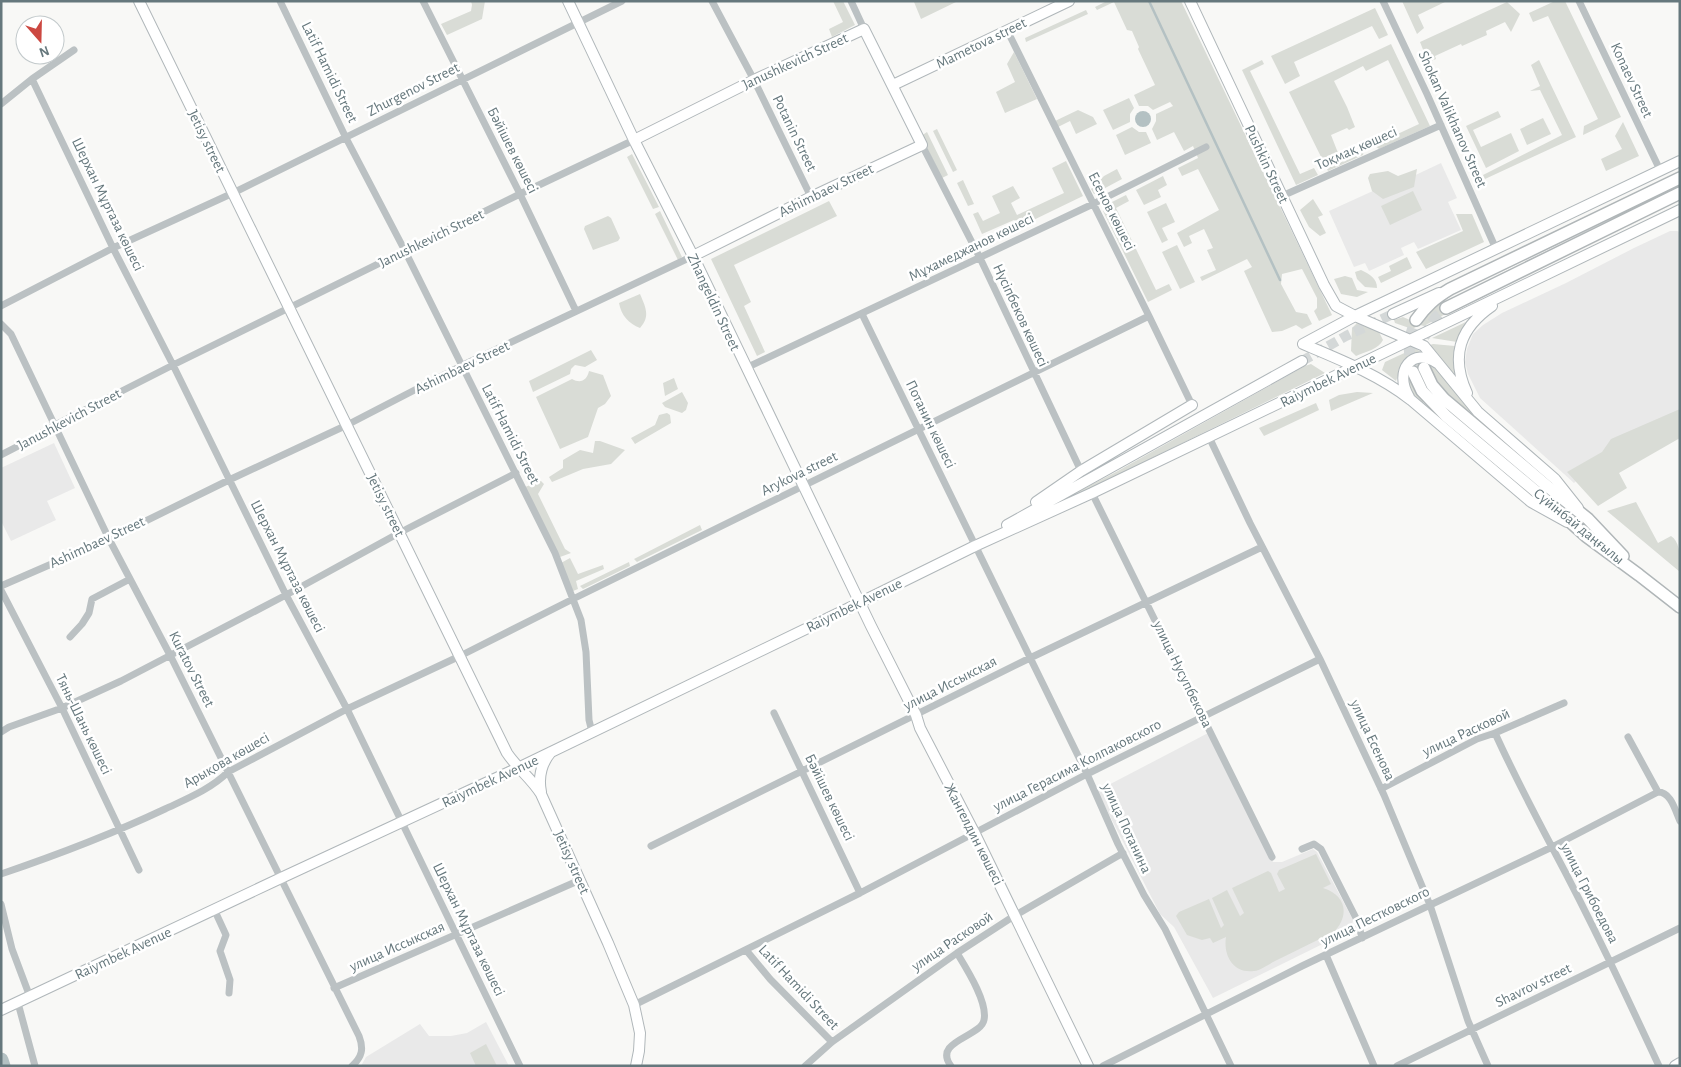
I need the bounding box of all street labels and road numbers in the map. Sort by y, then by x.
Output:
street label: Mametovа street [934,15,1029,72]
street label: Latif Hamidi Street [299,19,361,125]
street label: Janushkevich Street [740,30,851,92]
street label: Konaev Street [1608,40,1656,120]
street label: Shokan Valikhanov Street [1416,49,1490,190]
street label: Zhurgenov Street [365,60,462,119]
street label: Potanin Street [770,93,820,174]
street label: Бәйішев көшесі [484,105,541,196]
street label: Jetisy street [185,107,228,175]
street label: Pushkin Street [1242,123,1291,206]
street label: Тоқмақ көшесі [1313,124,1399,173]
street label: Шерхан Мұртаза көшесі [69,135,146,273]
street label: Ashimbaev Street [776,161,876,220]
street label: Есенов көшесі [1085,170,1138,253]
street label: Janushkevich Street [376,206,486,270]
street label: Мұхамеджанов көшесі [906,211,1036,284]
street label: Zhangeldin Street [685,251,743,353]
street label: Нүсіпбеков көшесі [990,261,1051,369]
street label: Ashimbaev Street [412,338,512,397]
street label: Raiymbek Avenue [1278,351,1379,410]
street label: Потанин көшесі [903,378,958,471]
street label: Latif Hamidi Street [479,382,542,487]
street label: Janushkevich Street [15,386,124,453]
street label: Arykova street [759,448,840,498]
street label: Jetisy street [364,471,407,539]
street label: Сүйінбай даңғылы [1531,485,1627,567]
street label: Шерхан Мұртаза көшесі [248,498,327,635]
street label: Ashimbaev Street [47,514,147,571]
street label: Raiymbek Avenue [804,576,905,635]
street label: улица Нусупбекова [1150,618,1215,730]
street label: Kuratov Street [166,629,217,710]
street label: улица Иссыкская [900,654,999,714]
street label: Тянь-Шань көшесі [53,672,114,777]
street label: улица Есенова [1347,696,1398,783]
street label: улица Расковой [1419,706,1512,760]
street label: улица Герасима Колпаковского [990,716,1164,815]
street label: Арықова көшесі [181,730,272,791]
street label: Бәйішев көшесі [802,751,857,843]
street label: Raiymbek Avenue [440,753,541,810]
street label: улица Потанина [1099,780,1154,876]
street label: Жангелдин көшесі [941,781,1006,888]
street label: Jetisy street [551,828,592,896]
street label: улица Грибоедова [1557,840,1621,946]
street label: Шерхан Мұртаза көшесі [430,860,507,998]
street label: улица Пестковского [1318,884,1432,950]
street label: улица Расковой [908,909,996,975]
street label: улица Иссыкская [346,919,447,975]
street label: Raiymbek Avenue [73,925,174,982]
street label: Latif Hamidi Street [756,942,842,1033]
street label: Shavrov street [1493,961,1574,1010]

